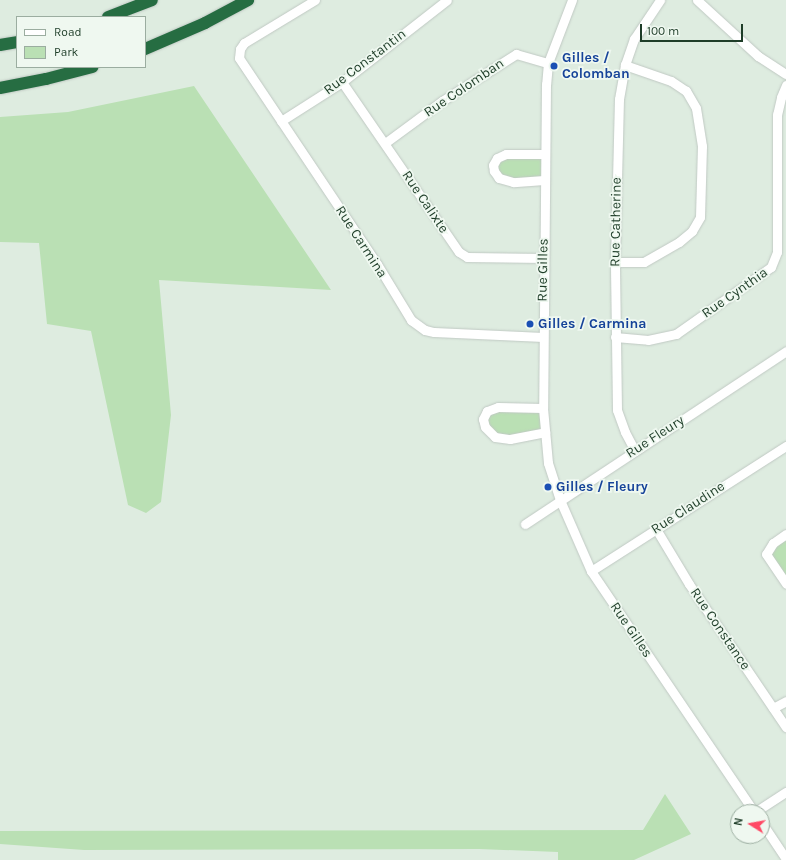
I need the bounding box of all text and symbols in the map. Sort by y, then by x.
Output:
legend [16,16,146,68]
scale bar [642,16,745,42]
text: 100 m [647,24,679,38]
text: Road [54,25,82,39]
street label: Rue Constantin [320,26,410,98]
text: Park [54,45,78,59]
place label: Gilles / Colomban [562,50,630,82]
street label: Rue Colomban [421,55,507,121]
marker: Gilles / Colomban [549,61,559,71]
street label: Rue Calixte [398,168,452,236]
street label: Rue Catherine [607,177,625,267]
street label: Rue Carmina [332,203,390,281]
street label: Rue Gilles [534,238,552,302]
street label: Rue Cynthia [699,264,771,322]
place label: Gilles / Carmina [538,316,646,332]
marker: Gilles / Carmina [525,319,535,329]
street label: Rue Fleury [623,412,687,462]
street label: Rue Claudine [648,478,728,538]
place label: Gilles / Fleury [556,479,648,495]
marker: Gilles / Fleury [543,482,553,492]
street label: Rue Constance [686,585,754,673]
street label: Rue Gilles [606,599,656,661]
north arrow [730,804,770,844]
text: N [732,817,746,827]

